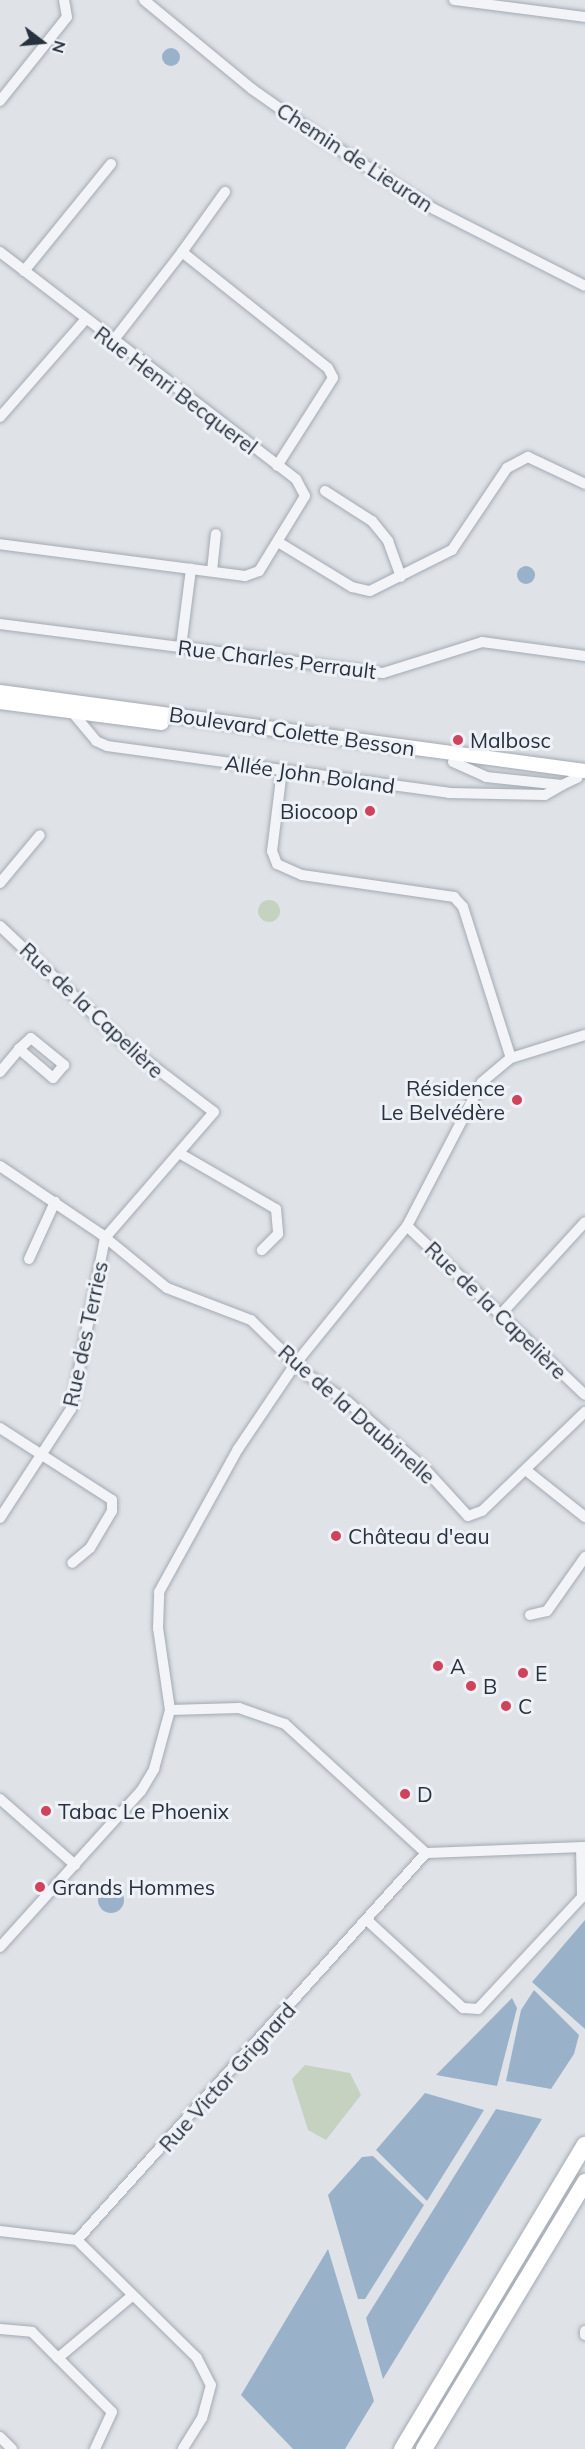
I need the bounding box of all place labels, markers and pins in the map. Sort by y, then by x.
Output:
place label: Malbosc [470,727,551,753]
marker: Malbosc [451,733,465,747]
place label: Biocoop [280,798,358,824]
marker: Biocoop [363,804,377,818]
place label: Résidence Le Belvédère [381,1075,505,1125]
marker: Résidence Le Belvédère [510,1093,524,1107]
place label: Château d'eau [348,1523,490,1549]
marker: Château d'eau [329,1529,343,1543]
place label: A [450,1653,465,1679]
marker: A [431,1659,445,1673]
place label: E [535,1660,547,1686]
marker: E [516,1666,530,1680]
place label: B [483,1673,497,1699]
marker: B [464,1679,478,1693]
place label: C [518,1693,532,1719]
marker: C [499,1699,513,1713]
place label: D [417,1781,433,1807]
marker: D [398,1787,412,1801]
place label: Tabac Le Phoenix [58,1798,229,1824]
marker: Tabac Le Phoenix [39,1804,53,1818]
place label: Grands Hommes [52,1874,215,1900]
marker: Grands Hommes [33,1880,47,1894]

